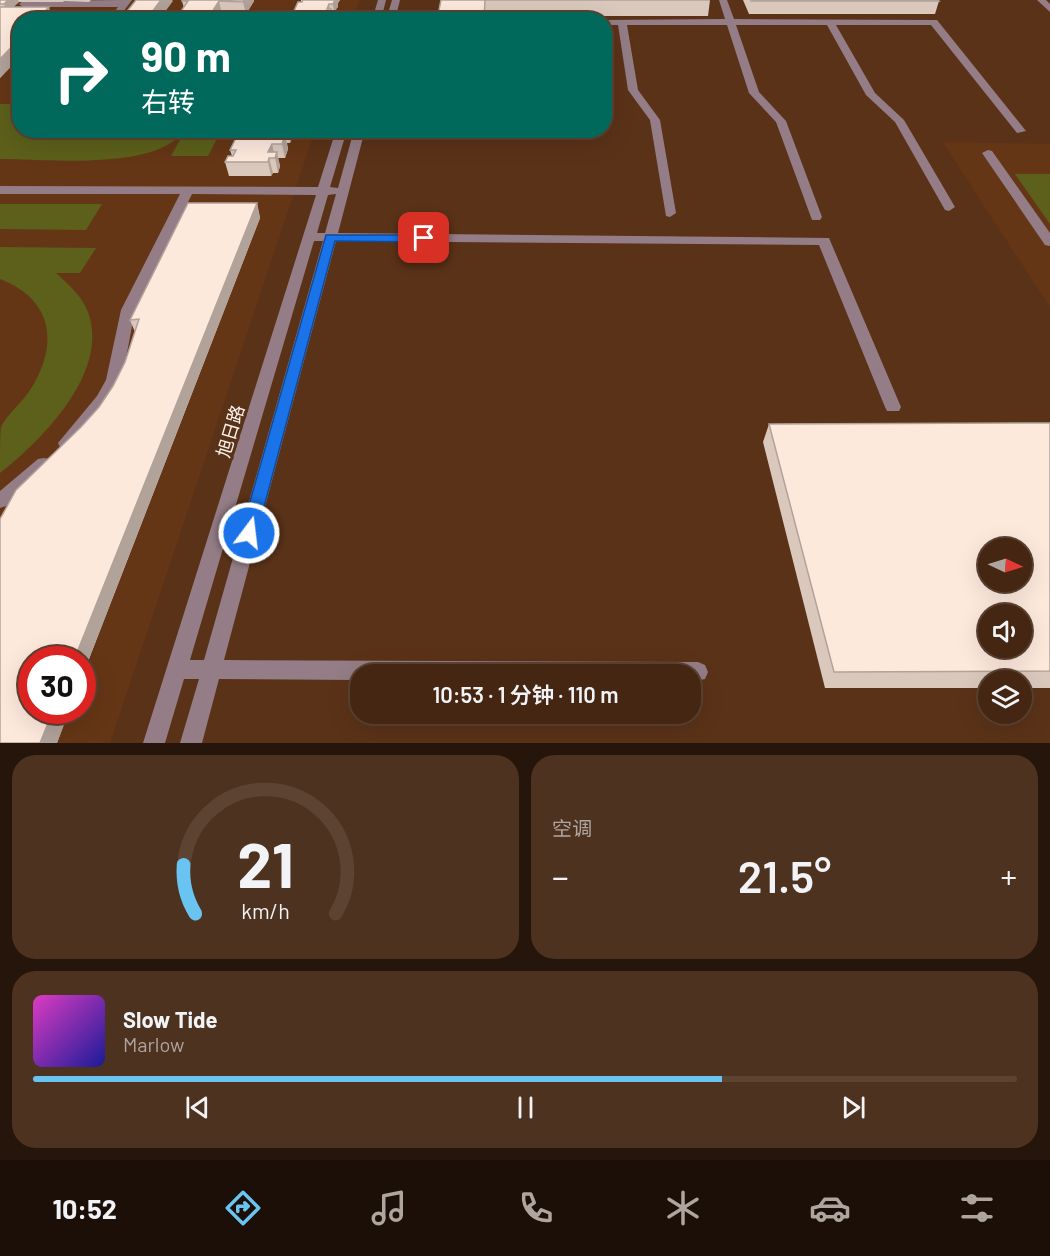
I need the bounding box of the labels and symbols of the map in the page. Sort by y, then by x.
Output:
pin [398,212,449,263]
street label: 旭日路 [212,402,248,460]
position arrow [217,501,281,565]
north arrow [978,538,1032,592]
speed limit sign: 30 [18,646,96,724]

